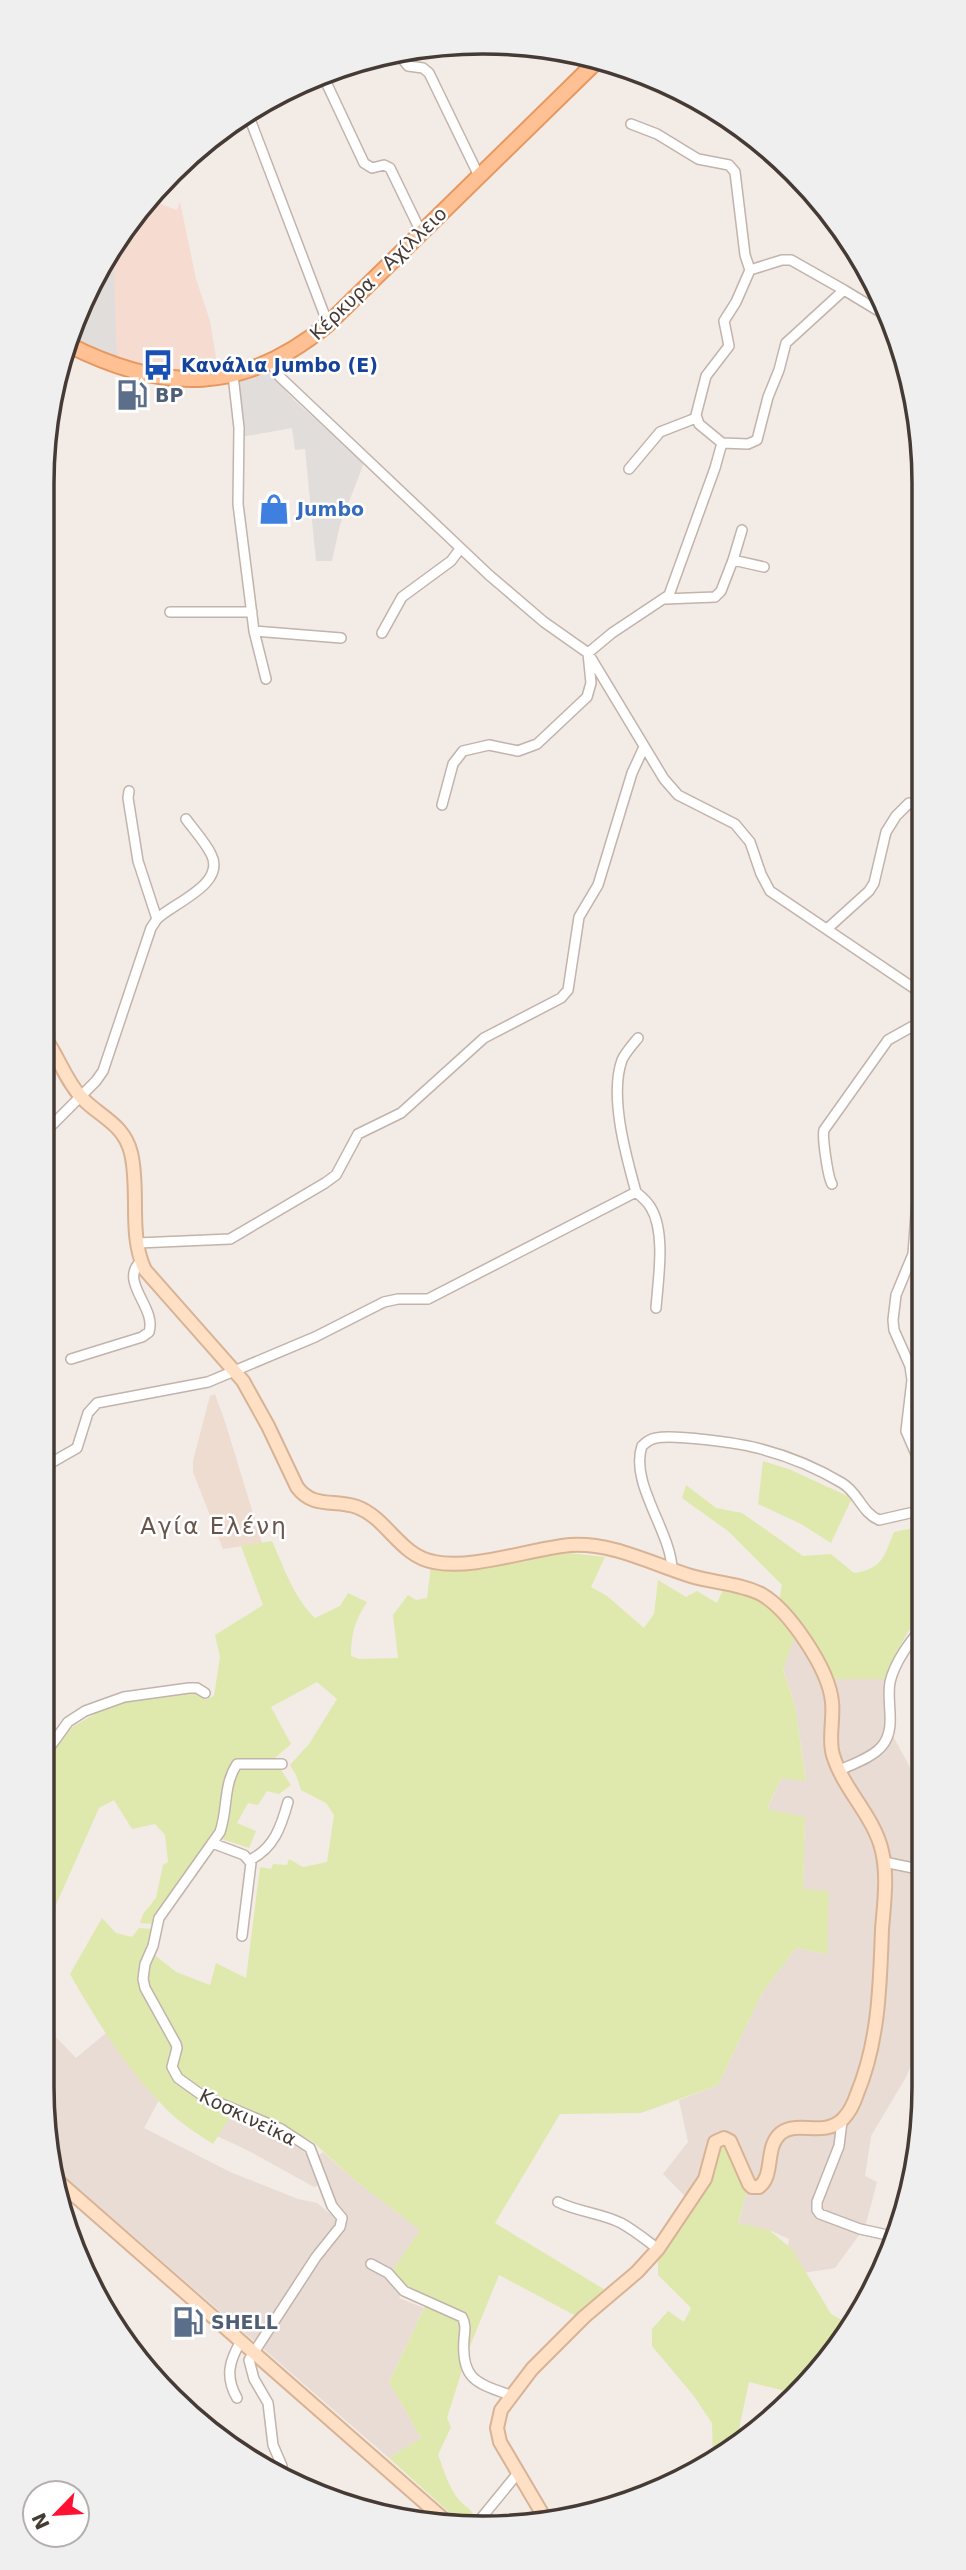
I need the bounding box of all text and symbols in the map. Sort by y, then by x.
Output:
street label: Κέρκυρα - Αχίλλειο [305,202,451,344]
bus stop icon: Κανάλια Jumbo (E) [141,348,175,382]
place label: Κανάλια Jumbo (E) [181,354,378,376]
fuel station icon: BP [115,378,149,412]
place label: BP [155,384,183,406]
shop icon: Jumbo [257,492,291,526]
place label: Jumbo [295,498,364,520]
district label: Αγία Ελένη [140,1513,288,1539]
street label: Κοσκινεϊκα [196,2084,300,2150]
fuel station icon: SHELL [171,2305,205,2339]
place label: SHELL [211,2311,278,2333]
north arrow [21,2479,91,2549]
text: N [27,2509,54,2533]

